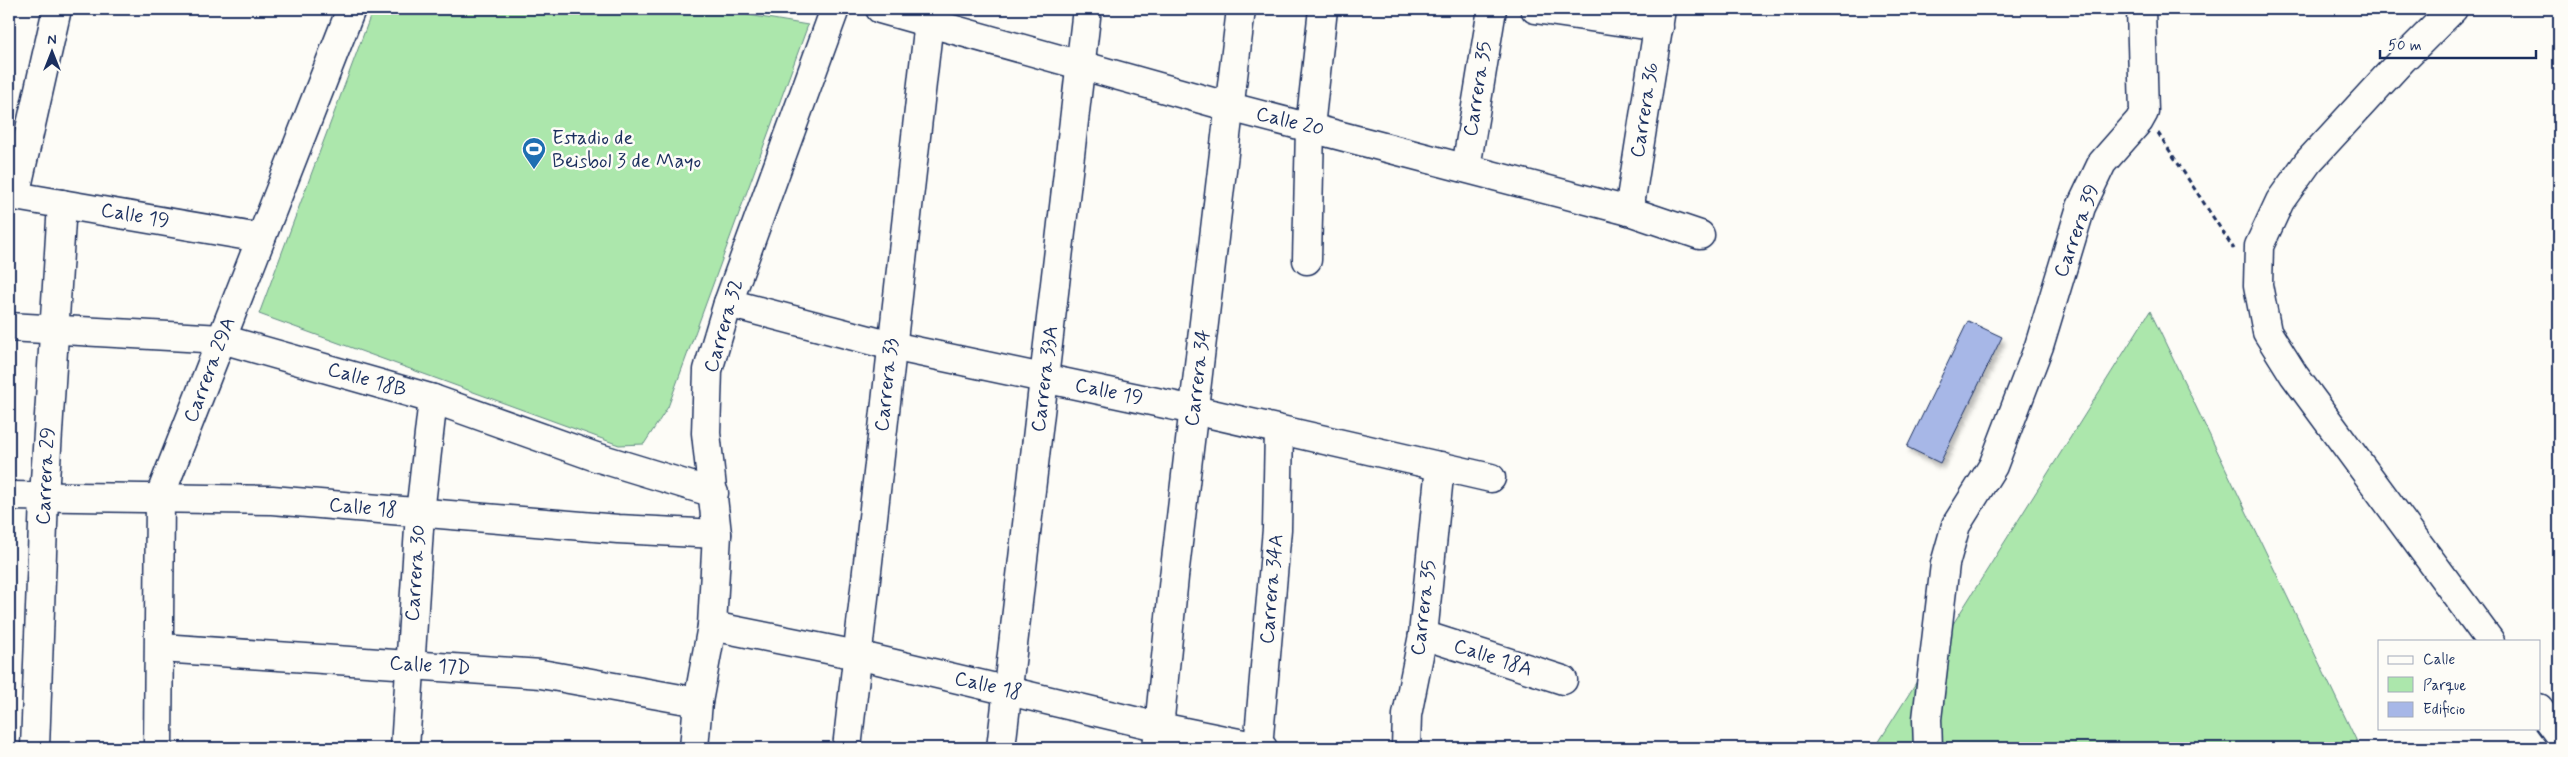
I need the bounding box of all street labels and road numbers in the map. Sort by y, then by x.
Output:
street label: Carrera 35 [1457,39,1499,139]
street label: Carrera 36 [1624,60,1666,160]
street label: Calle 20 [1253,100,1327,144]
street label: Carrera 39 [2048,181,2106,281]
street label: Calle 19 [99,197,171,235]
street label: Carrera 32 [698,276,750,376]
street label: Carrera 29A [177,313,243,427]
street label: Carrera 33A [1025,324,1065,434]
street label: Carrera 34 [1179,328,1217,428]
street label: Carrera 33 [869,337,905,433]
street label: Calle 18B [324,356,410,404]
street label: Calle 19 [1072,372,1146,412]
street label: Carrera 29 [30,426,62,526]
street label: Calle 18 [328,492,398,524]
street label: Carrera 30 [399,524,433,622]
street label: Carrera 34A [1254,533,1290,645]
street label: Carrera 35 [1405,559,1443,657]
street label: Calle 18A [1450,633,1536,683]
street label: Calle 17D [389,650,471,682]
street label: Calle 18 [952,665,1024,707]

